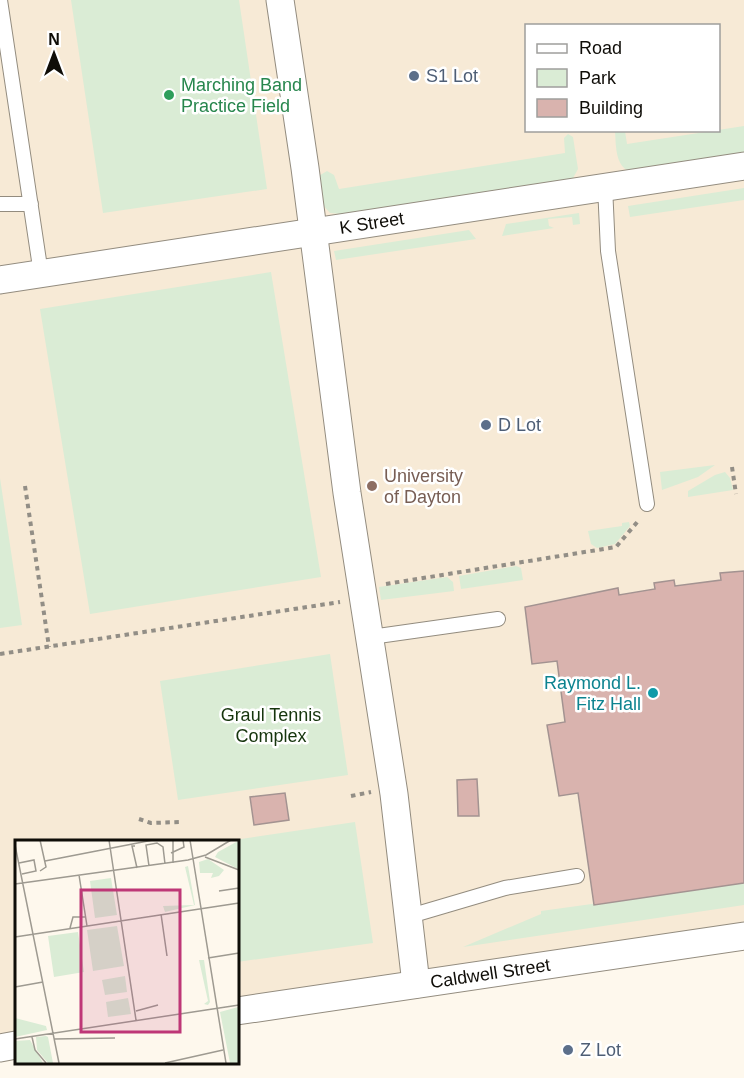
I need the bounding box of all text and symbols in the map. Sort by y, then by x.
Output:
north arrow [24,24,84,84]
legend [525,24,720,132]
text: N [48,31,60,48]
text: Road [579,38,622,58]
place label: S1 Lot [426,66,478,86]
text: Park [579,68,617,88]
marker: S1 Lot [407,69,421,83]
place label: Marching Band Practice Field [181,75,302,116]
marker: Marching Band Practice Field [162,88,176,102]
text: Building [579,98,643,118]
street label: K Street [338,208,405,238]
place label: D Lot [498,415,541,435]
marker: D Lot [479,418,493,432]
place label: University of Dayton [384,466,463,507]
marker: University of Dayton [365,479,379,493]
place label: Raymond L. Fitz Hall [544,673,641,714]
marker: Raymond L. Fitz Hall [646,686,660,700]
park label: Graul Tennis Complex [221,705,321,746]
inset map [15,840,238,1063]
street label: Caldwell Street [429,955,552,992]
place label: Z Lot [580,1040,621,1060]
marker: Z Lot [561,1043,575,1057]

